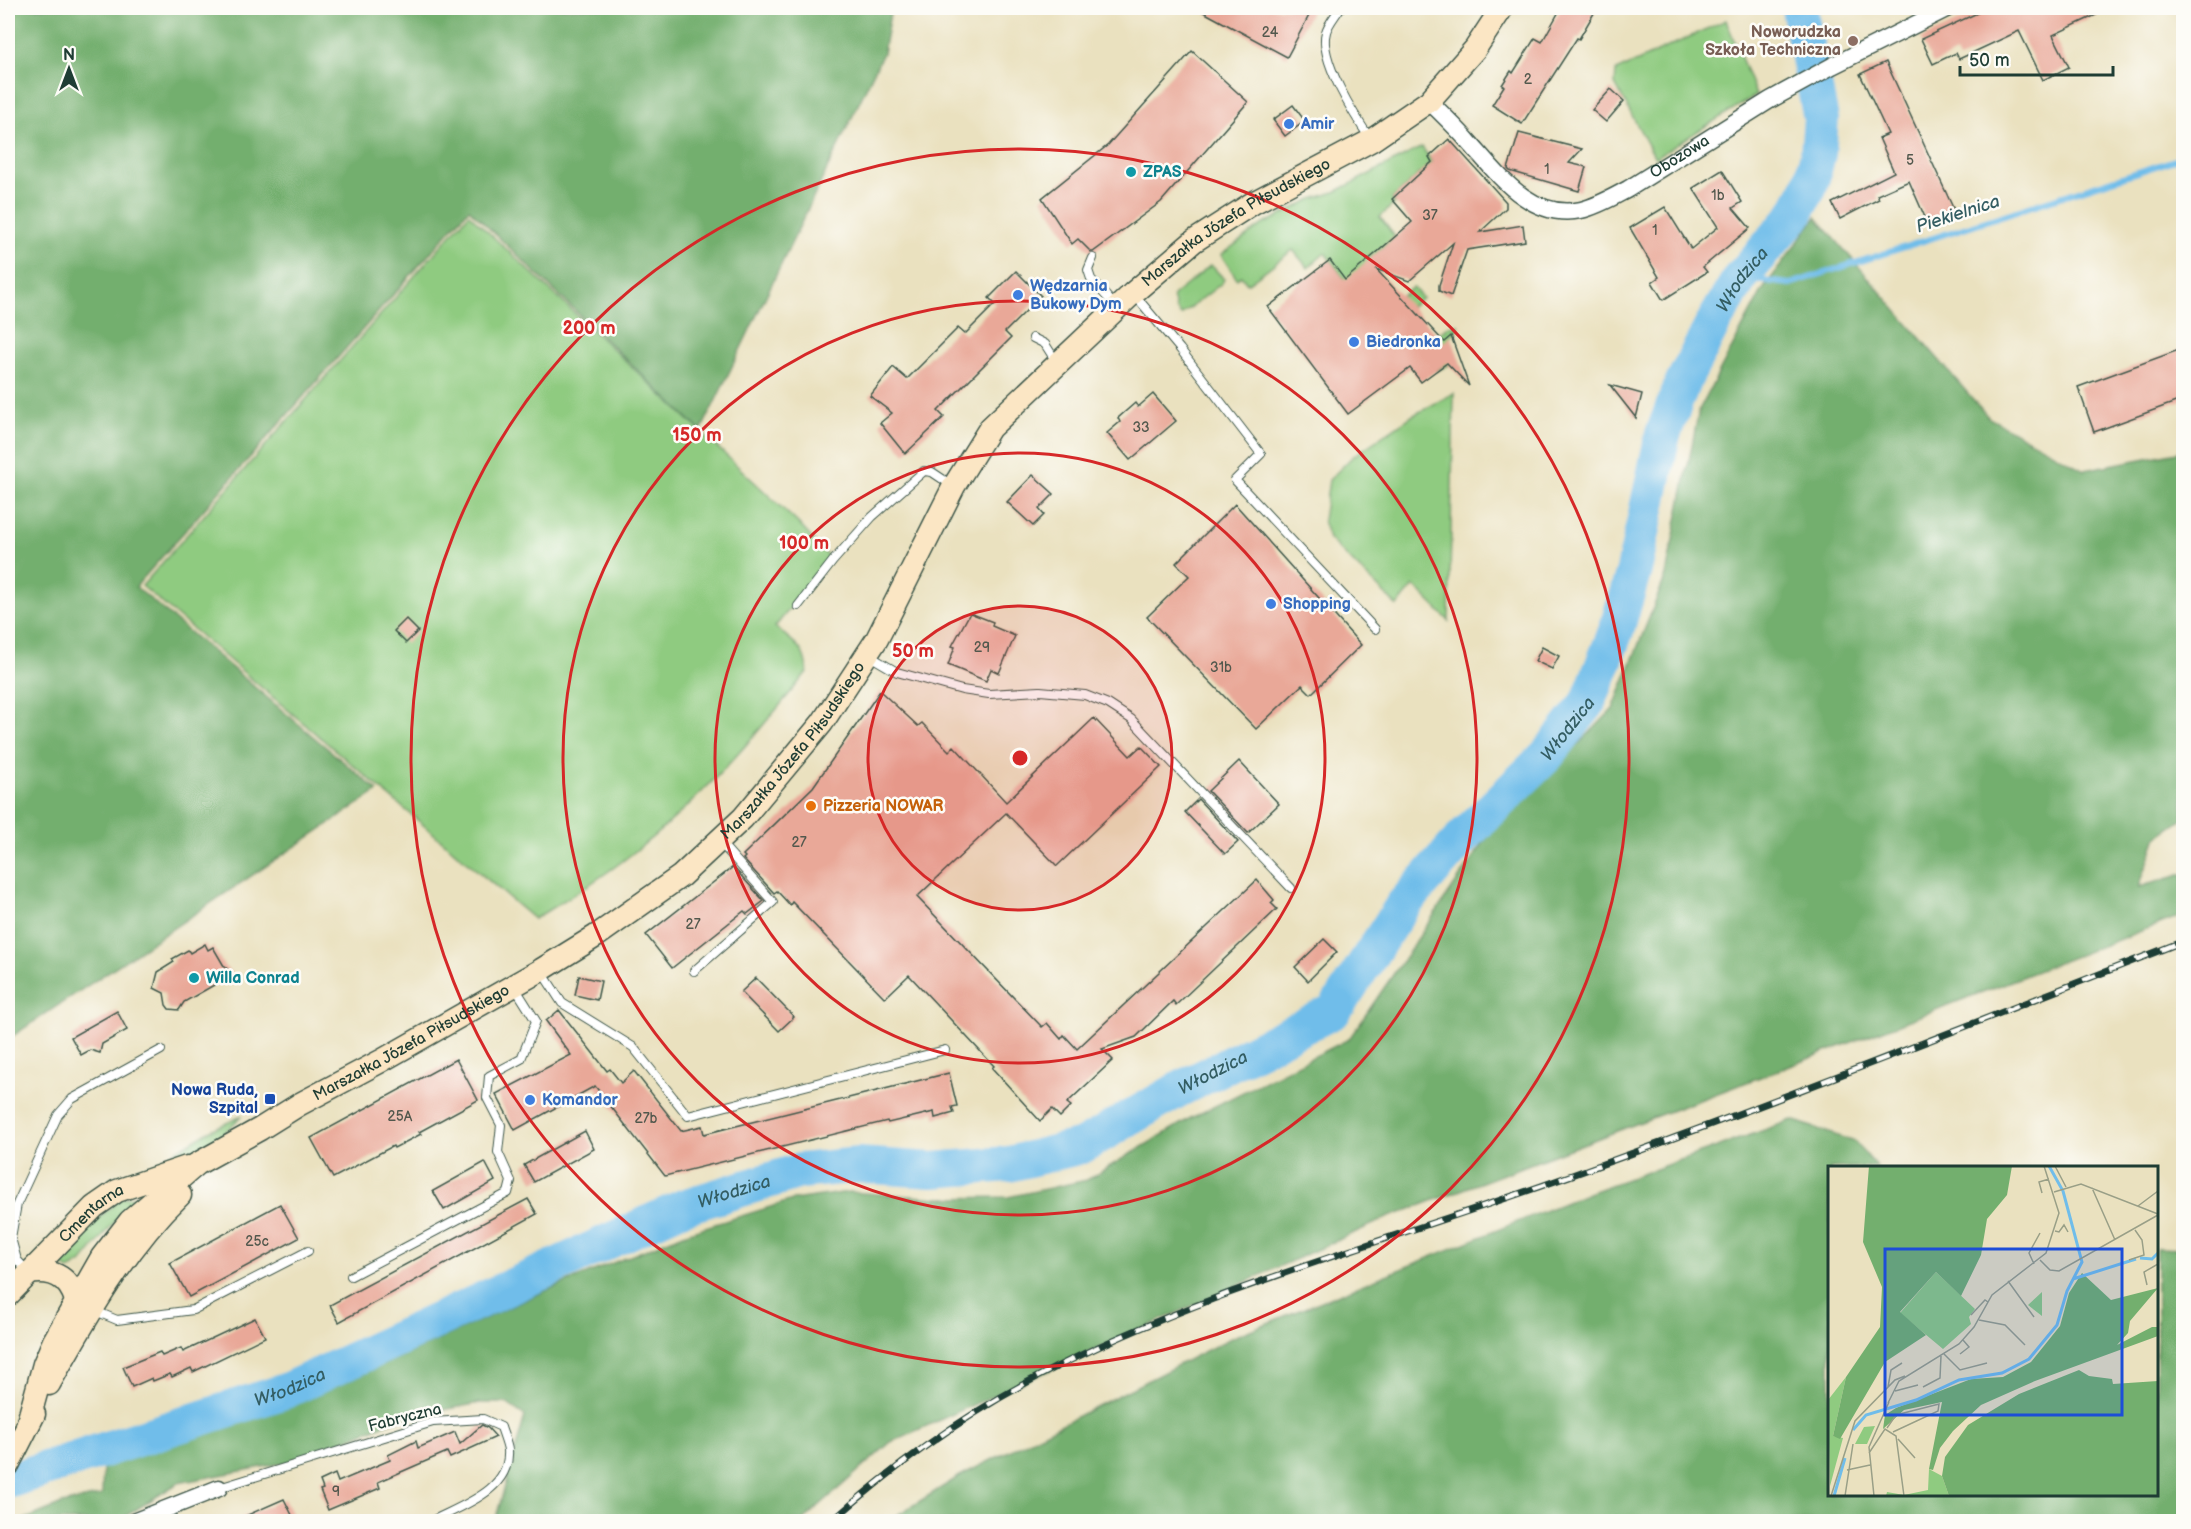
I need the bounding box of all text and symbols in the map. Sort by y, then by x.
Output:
place label: Noworudzka Szkoła Techniczna [1705,23,1841,60]
house number: 24 [1262,24,1279,41]
marker: Noworudzka Szkoła Techniczna [1846,34,1860,48]
north arrow [39,39,99,99]
scale bar [1960,39,2113,77]
text: N [63,46,75,65]
text: 50 m [1969,50,2010,71]
house number: 2 [1524,71,1533,88]
place label: Amir [1300,115,1335,134]
marker: Amir [1282,117,1296,131]
street label: Obozowa [1646,131,1713,182]
house number: 5 [1906,152,1914,169]
street label: Marszałka Józefa Piłsudskiego [1138,154,1334,291]
house number: 1 [1544,161,1550,178]
place label: ZPAS [1143,163,1182,182]
marker: ZPAS [1124,165,1138,179]
house number: 1b [1711,187,1725,204]
water label: Piekielnica [1913,191,2003,237]
house number: 37 [1422,207,1438,224]
house number: 1 [1652,222,1658,239]
water label: Włodzica [1712,243,1773,316]
place label: Wędzarnia Bukowy Dym [1030,277,1122,314]
marker: Wędzarnia Bukowy Dym [1011,288,1025,302]
text: 200 m [562,318,616,339]
place label: Biedronka [1366,333,1441,352]
marker: Biedronka [1347,335,1361,349]
house number: 33 [1132,419,1150,436]
text: 150 m [672,425,722,446]
text: 100 m [779,533,829,554]
place label: Shopping [1283,595,1351,614]
marker: Shopping [1264,597,1278,611]
house number: 29 [974,639,990,656]
text: 50 m [892,641,934,662]
street label: Marszałka Józefa Piłsudskiego [717,658,869,844]
house number: 31b [1210,659,1232,676]
water label: Włodzica [1536,693,1599,765]
centre of rings [1010,748,1030,768]
place label: Pizzeria NOWAR [823,797,944,816]
marker: Pizzeria NOWAR [804,799,818,813]
house number: 27 [791,834,807,851]
house number: 27 [685,916,701,933]
place label: Willa Conrad [206,969,300,988]
marker: Willa Conrad [187,971,201,985]
street label: Marszałka Józefa Piłsudskiego [310,980,513,1105]
water label: Włodzica [1174,1046,1251,1099]
place label: Nowa Ruda, Szpital [171,1081,258,1118]
place label: Komandor [542,1091,619,1110]
marker: Nowa Ruda, Szpital [263,1092,277,1106]
marker: Komandor [523,1093,537,1107]
house number: 25A [388,1108,413,1125]
house number: 27b [634,1110,658,1127]
inset map [1828,1166,2158,1496]
water label: Włodzica [695,1170,773,1212]
street label: Cmentarna [55,1180,126,1247]
house number: 25c [245,1233,269,1250]
water label: Włodzica [251,1363,329,1411]
street label: Fabryczna [366,1400,444,1436]
house number: 9 [332,1483,340,1500]

